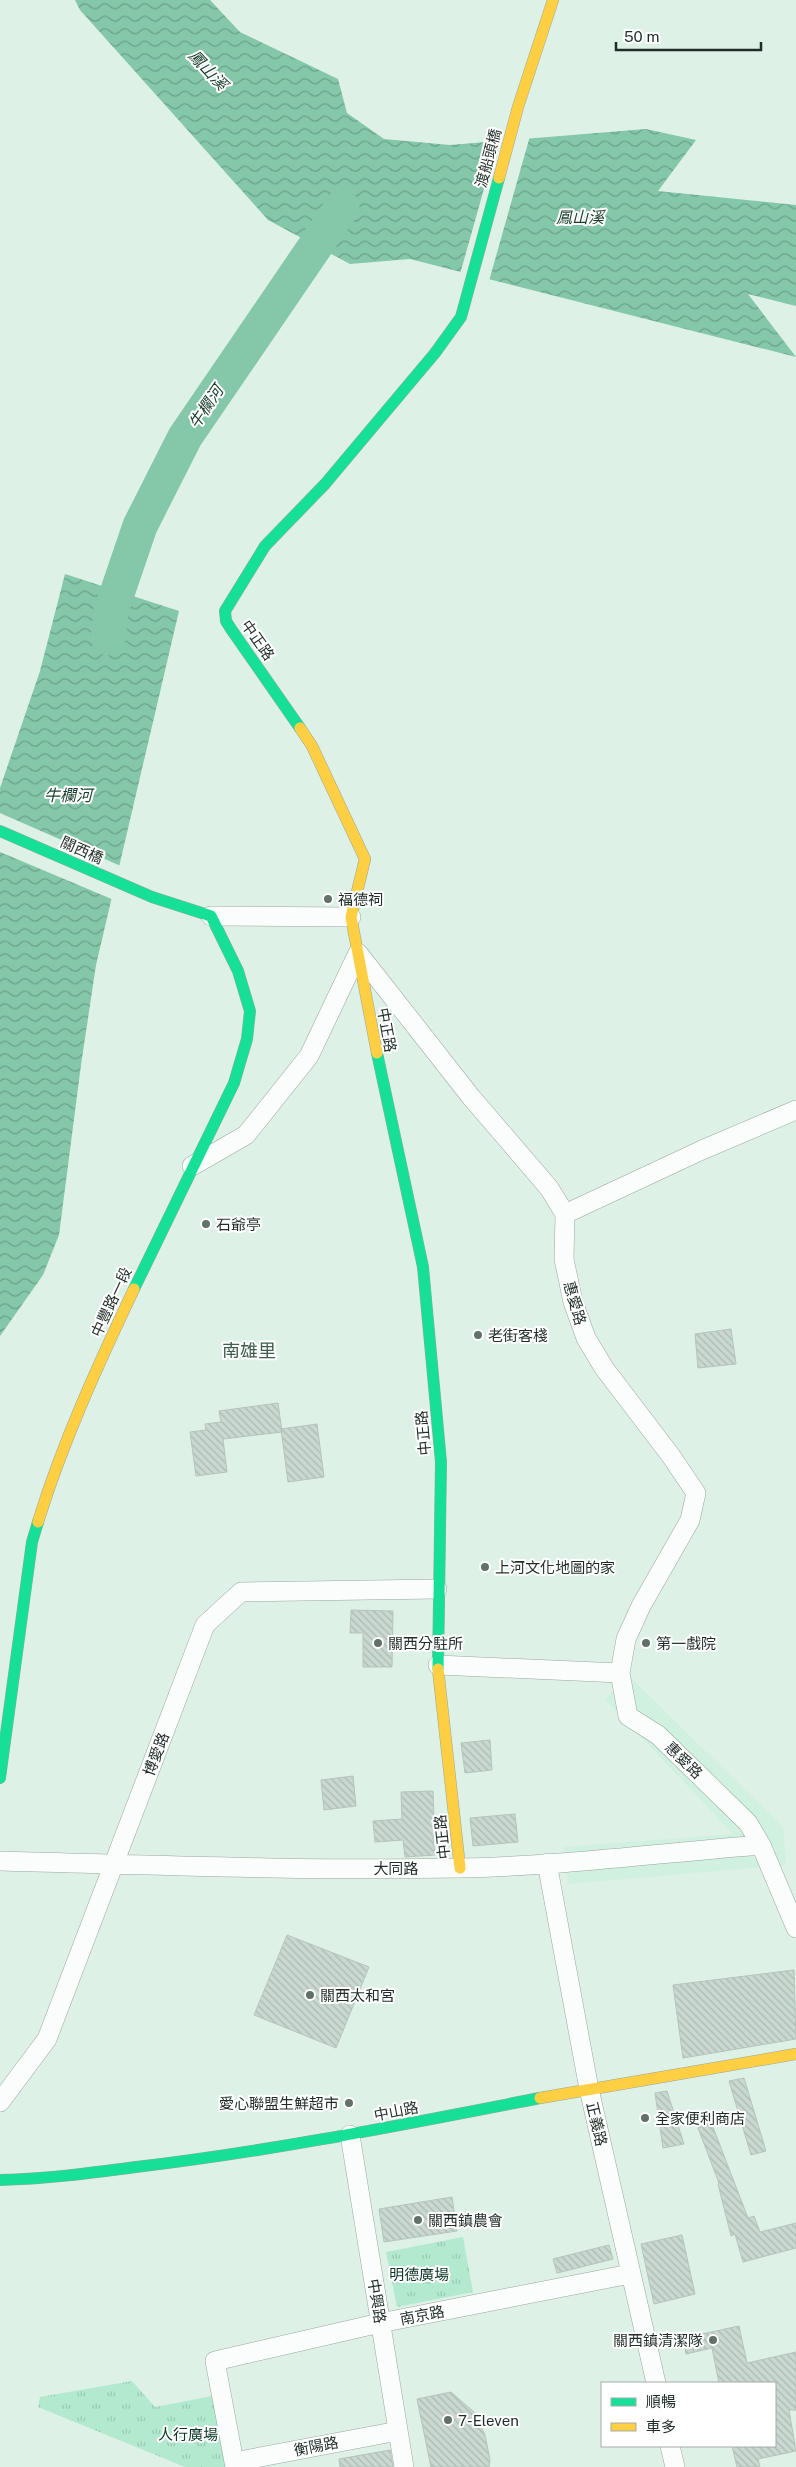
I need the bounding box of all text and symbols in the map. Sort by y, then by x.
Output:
scale bar [616,20,761,52]
text: 50 m [624,28,659,45]
water label: 鳳山溪 [185,46,233,95]
street label: 渡船頭橋 [472,127,504,189]
water label: 鳳山溪 [556,208,606,227]
water label: 牛欄河 [185,379,229,432]
street label: 中正路 [238,617,278,663]
water label: 牛欄河 [44,786,95,805]
street label: 關西橋 [58,833,106,867]
place label: 福德祠 [338,891,383,908]
marker: 福德祠 [322,893,334,905]
street label: 中正路 [375,1006,399,1054]
place label: 石爺亭 [216,1216,261,1233]
marker: 石爺亭 [200,1218,212,1230]
street label: 中豐路一段 [87,1264,135,1340]
street label: 惠愛路 [561,1279,589,1327]
place label: 老街客棧 [488,1327,548,1344]
marker: 老街客棧 [472,1329,484,1341]
district label: 南雄里 [222,1340,276,1361]
street label: 中正路 [413,1410,433,1456]
place label: 上河文化地圖的家 [495,1559,615,1576]
marker: 上河文化地圖的家 [479,1561,491,1573]
place label: 關西分駐所 [388,1635,463,1652]
place label: 第一戲院 [656,1635,716,1652]
marker: 關西分駐所 [372,1637,384,1649]
marker: 第一戲院 [640,1637,652,1649]
street label: 博愛路 [140,1730,172,1778]
street label: 惠愛路 [662,1738,706,1782]
street label: 中正路 [431,1814,453,1860]
street label: 大同路 [373,1860,419,1877]
place label: 關西太和宮 [320,1987,395,2004]
marker: 關西太和宮 [304,1989,316,2001]
place label: 愛心聯盟生鮮超市 [219,2095,339,2112]
marker: 愛心聯盟生鮮超市 [343,2097,355,2109]
street label: 中山路 [372,2098,420,2124]
street label: 正義路 [584,2100,610,2148]
place label: 全家便利商店 [655,2110,745,2127]
marker: 全家便利商店 [639,2112,651,2124]
place label: 關西鎮農會 [428,2212,503,2229]
marker: 關西鎮農會 [412,2214,424,2226]
park label: 明德廣場 [389,2266,449,2283]
street label: 中興路 [365,2277,389,2325]
street label: 南京路 [398,2302,446,2328]
place label: 關西鎮清潔隊 [613,2332,703,2349]
marker: 關西鎮清潔隊 [707,2334,719,2346]
legend [601,2382,776,2447]
text: 順暢 [646,2393,676,2410]
place label: 7-Eleven [458,2412,519,2429]
marker: 7-Eleven [442,2414,454,2426]
text: 車多 [646,2418,676,2435]
park label: 人行廣場 [158,2426,218,2443]
street label: 衡陽路 [292,2433,340,2459]

